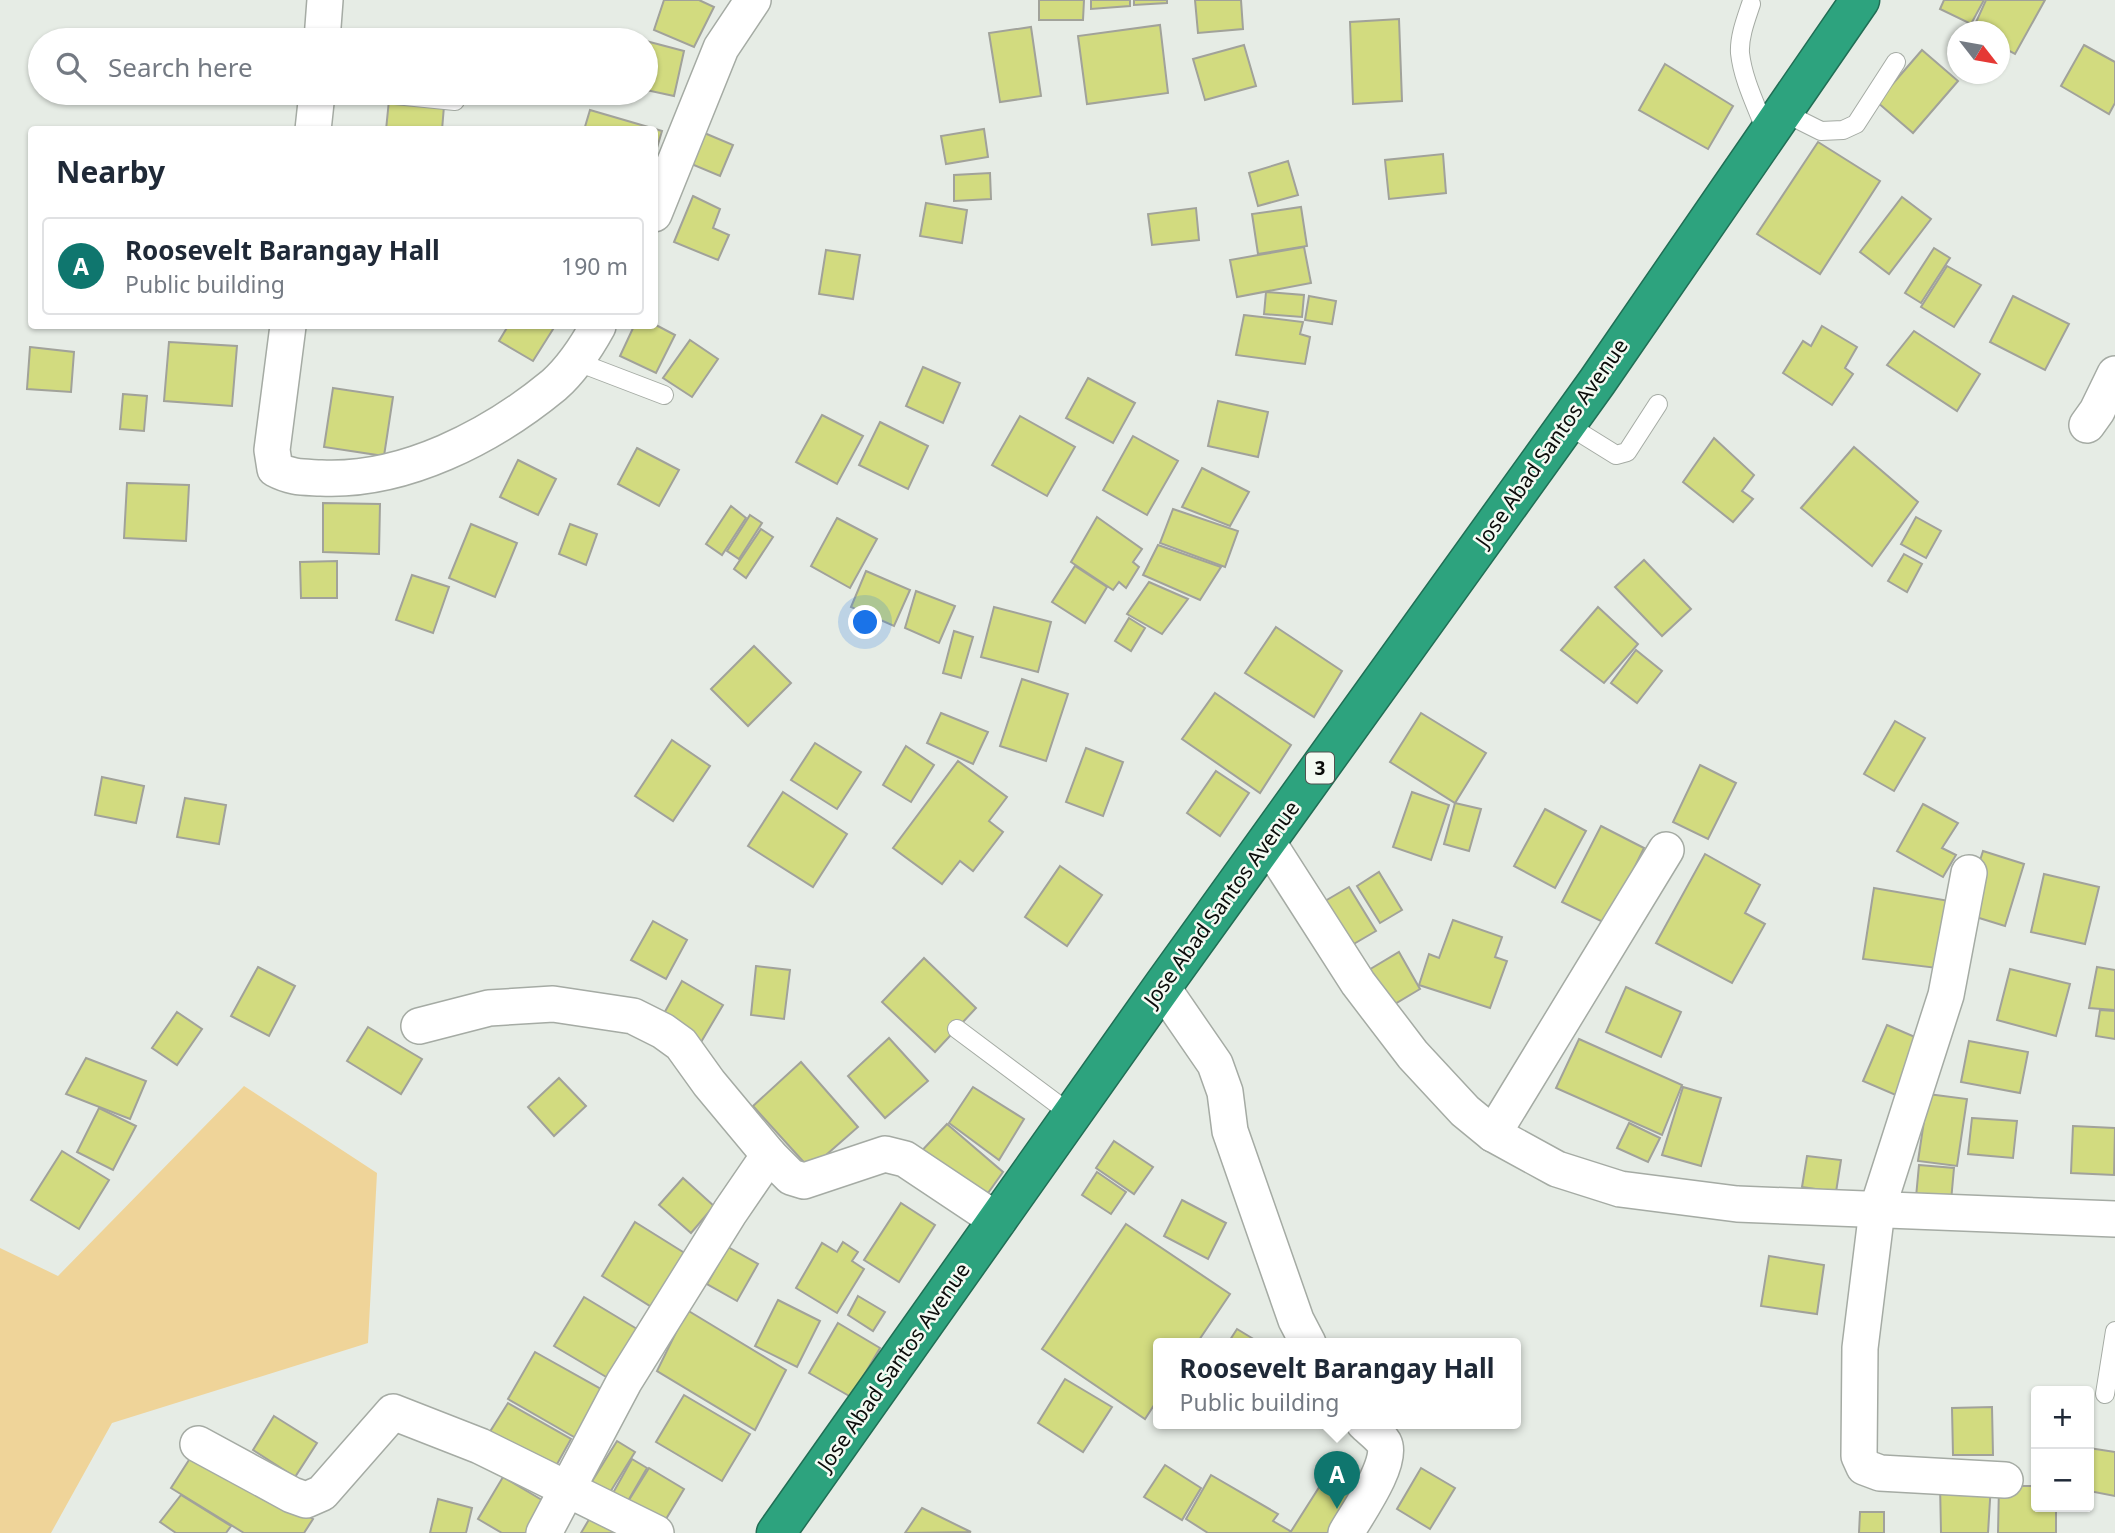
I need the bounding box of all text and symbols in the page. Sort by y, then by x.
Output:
north arrow [1947,21,2010,84]
search box [28,28,658,105]
icon: search [52,48,90,86]
text: Search here [108,49,253,85]
text: Nearby [56,151,165,192]
text: Roosevelt Barangay Hall [125,232,440,268]
text: A [73,250,89,282]
text: 190 m [561,250,628,282]
text: Public building [125,268,285,300]
street label: Jose Abad Santos Avenue [1467,333,1634,554]
your location [848,605,882,639]
road number: 3 [1306,752,1334,783]
street label: Jose Abad Santos Avenue [1136,795,1305,1014]
street label: Jose Abad Santos Avenue [809,1257,976,1478]
popup [1153,1338,1521,1429]
text: Roosevelt Barangay Hall [1180,1350,1494,1386]
text: Public building [1180,1386,1339,1418]
map controls [2031,1386,2094,1512]
button: + [2031,1386,2094,1449]
button: − [2031,1449,2094,1512]
pin: A [1314,1451,1360,1509]

